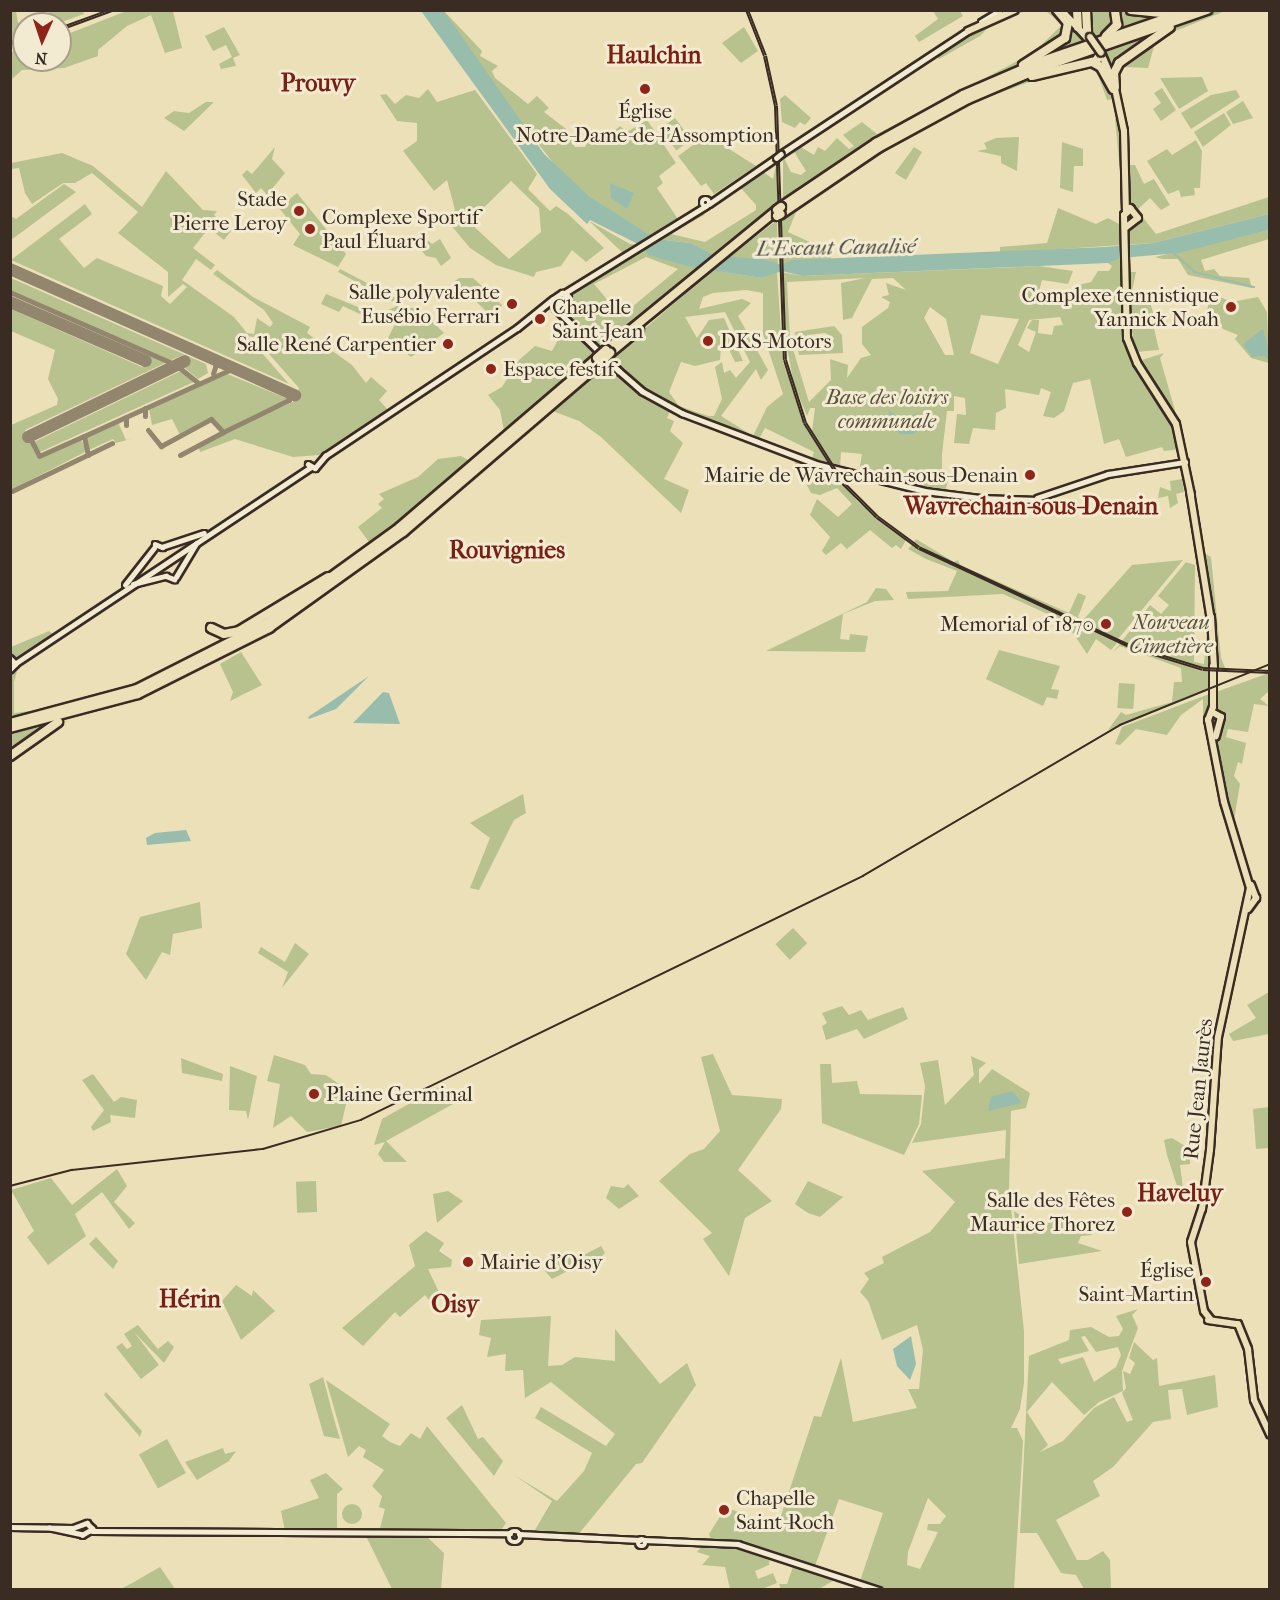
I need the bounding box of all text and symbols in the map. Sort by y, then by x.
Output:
north arrow [12,12,72,72]
district label: Haulchin [606,42,702,70]
text: N [35,49,48,68]
district label: Prouvy [281,70,355,98]
marker: Église Notre-Dame-de-l'Assomption [638,82,652,96]
place label: Église Notre-Dame-de-l'Assomption [516,98,774,148]
place label: Stade Pierre Leroy [172,186,287,236]
marker: Stade Pierre Leroy [292,204,306,218]
place label: Complexe Sportif Paul Éluard [322,204,479,254]
marker: Complexe Sportif Paul Éluard [303,222,317,236]
water label: L'Escaut Canalisé [756,233,916,263]
place label: Salle polyvalente Eusébio Ferrari [349,279,500,329]
place label: Complexe tennistique Yannick Noah [1022,282,1219,332]
place label: Chapelle Saint-Jean [552,294,643,344]
marker: Salle polyvalente Eusébio Ferrari [505,297,519,311]
marker: Complexe tennistique Yannick Noah [1224,300,1238,314]
marker: Chapelle Saint-Jean [533,312,547,326]
place label: DKS-Motors [720,328,831,354]
place label: Salle René Carpentier [237,331,436,357]
marker: DKS-Motors [701,334,715,348]
marker: Salle René Carpentier [441,337,455,351]
place label: Espace festif [503,356,614,382]
marker: Espace festif [484,362,498,376]
park label: Base des loisirs communale [826,384,948,434]
place label: Mairie de Wavrechain-sous-Denain [704,462,1018,488]
marker: Mairie de Wavrechain-sous-Denain [1023,468,1037,482]
district label: Wavrechain-sous-Denain [904,493,1158,521]
district label: Rouvignies [449,537,565,565]
park label: Nouveau Cimetière [1129,609,1213,659]
place label: Memorial of 1870 [940,611,1094,637]
marker: Memorial of 1870 [1099,617,1113,631]
street label: Rue Jean Jaurès [1178,1017,1218,1161]
place label: Plaine Germinal [326,1081,473,1107]
marker: Plaine Germinal [307,1087,321,1101]
district label: Haveluy [1137,1180,1223,1208]
place label: Salle des Fêtes Maurice Thorez [970,1187,1115,1237]
marker: Salle des Fêtes Maurice Thorez [1120,1205,1134,1219]
place label: Mairie d'Oisy [480,1249,603,1275]
marker: Mairie d'Oisy [461,1255,475,1269]
place label: Église Saint-Martin [1078,1257,1194,1307]
marker: Église Saint-Martin [1199,1275,1213,1289]
district label: Hérin [159,1286,221,1314]
district label: Oisy [431,1291,479,1319]
place label: Chapelle Saint-Roch [736,1485,834,1535]
marker: Chapelle Saint-Roch [717,1503,731,1517]

